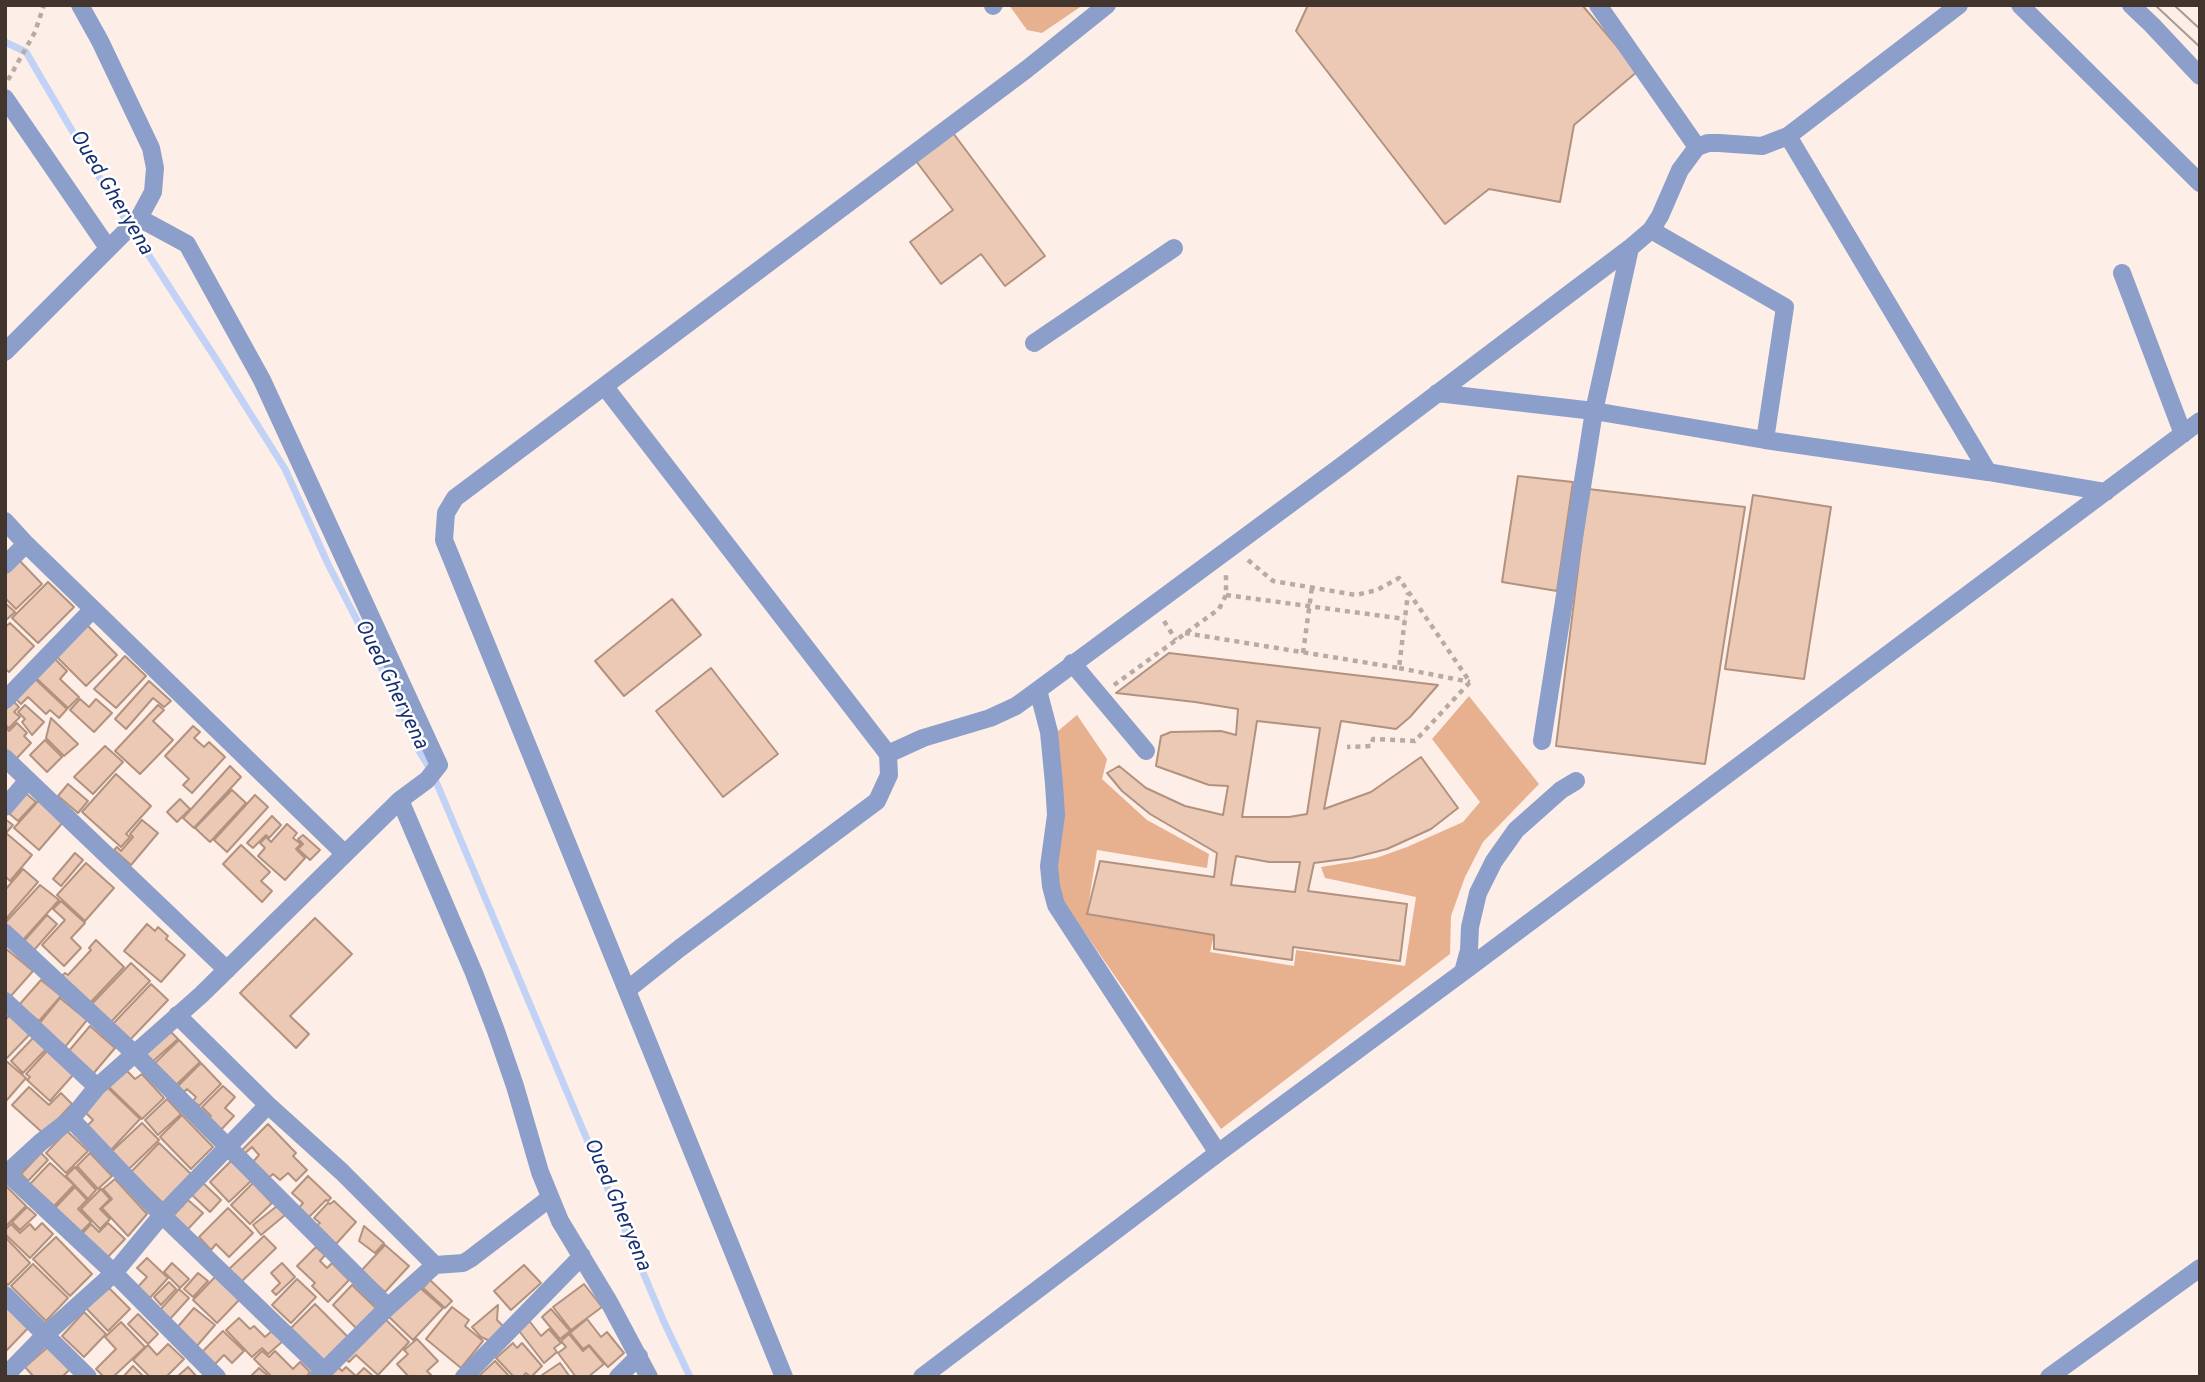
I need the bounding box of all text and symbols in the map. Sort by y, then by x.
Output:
water label: Oued Gheryena [63,126,157,260]
water label: Oued Gheryena [348,616,432,754]
water label: Oued Gheryena [577,1135,655,1275]

